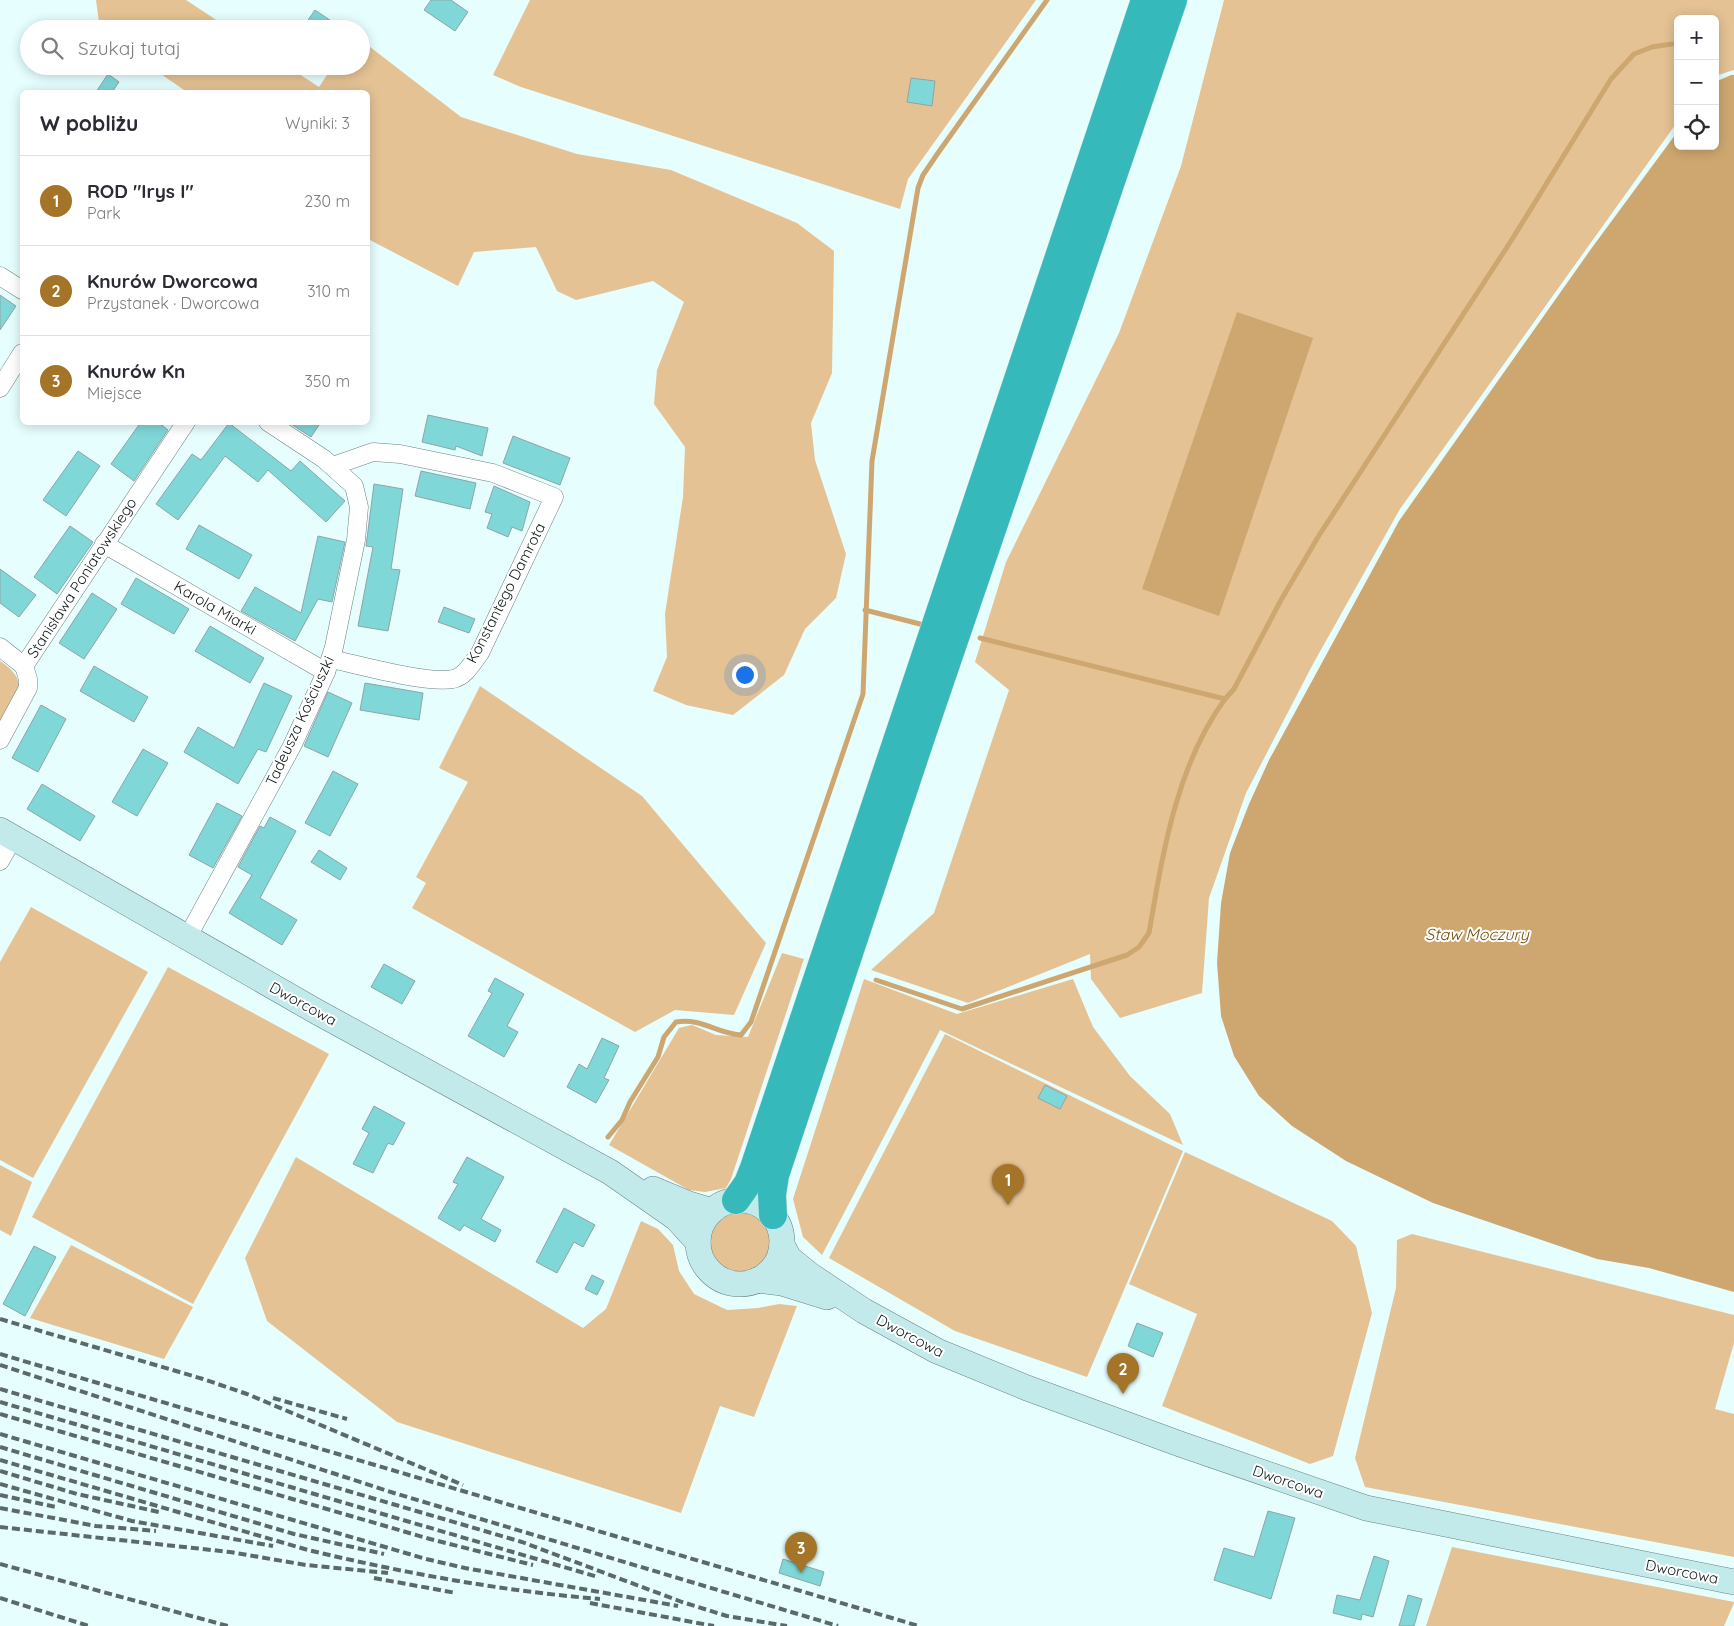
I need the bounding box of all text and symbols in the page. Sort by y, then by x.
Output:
map controls [1674,15,1719,150]
button: + [1674,15,1719,60]
search box [20,20,370,75]
icon: search [38,34,66,62]
text: Szukaj tutaj [78,36,181,60]
button: − [1674,60,1719,105]
button: locate [1674,105,1719,150]
text: W pobliżu [40,110,138,136]
text: Wyniki: 3 [285,113,350,133]
text: ROD "Irys I" [87,179,194,203]
text: 1 [53,191,59,211]
text: 230 m [304,191,350,211]
text: Park [87,203,121,223]
text: Knurów Dworcowa [87,269,258,293]
text: 2 [51,281,61,301]
text: 310 m [307,281,350,301]
text: Przystanek · Dworcowa [87,293,259,313]
text: Knurów Kn [87,359,185,383]
text: 3 [52,371,60,391]
text: 350 m [304,371,350,391]
text: Miejsce [87,383,142,403]
street label: Stanisława Poniatowskiego [23,494,141,661]
street label: Konstantego Damrota [462,519,549,666]
street label: Karola Miarki [171,576,260,639]
street label: Tadeusza Kościuszki [261,653,338,789]
your location [732,662,758,688]
water label: Staw Moczury [1425,924,1530,944]
street label: Dworcowa [266,977,340,1030]
pin: 1 [992,1164,1024,1205]
street label: Dworcowa [873,1310,947,1361]
pin: 2 [1107,1353,1139,1394]
street label: Dworcowa [1250,1461,1326,1503]
pin: 3 [785,1532,817,1573]
street label: Dworcowa [1644,1555,1720,1588]

